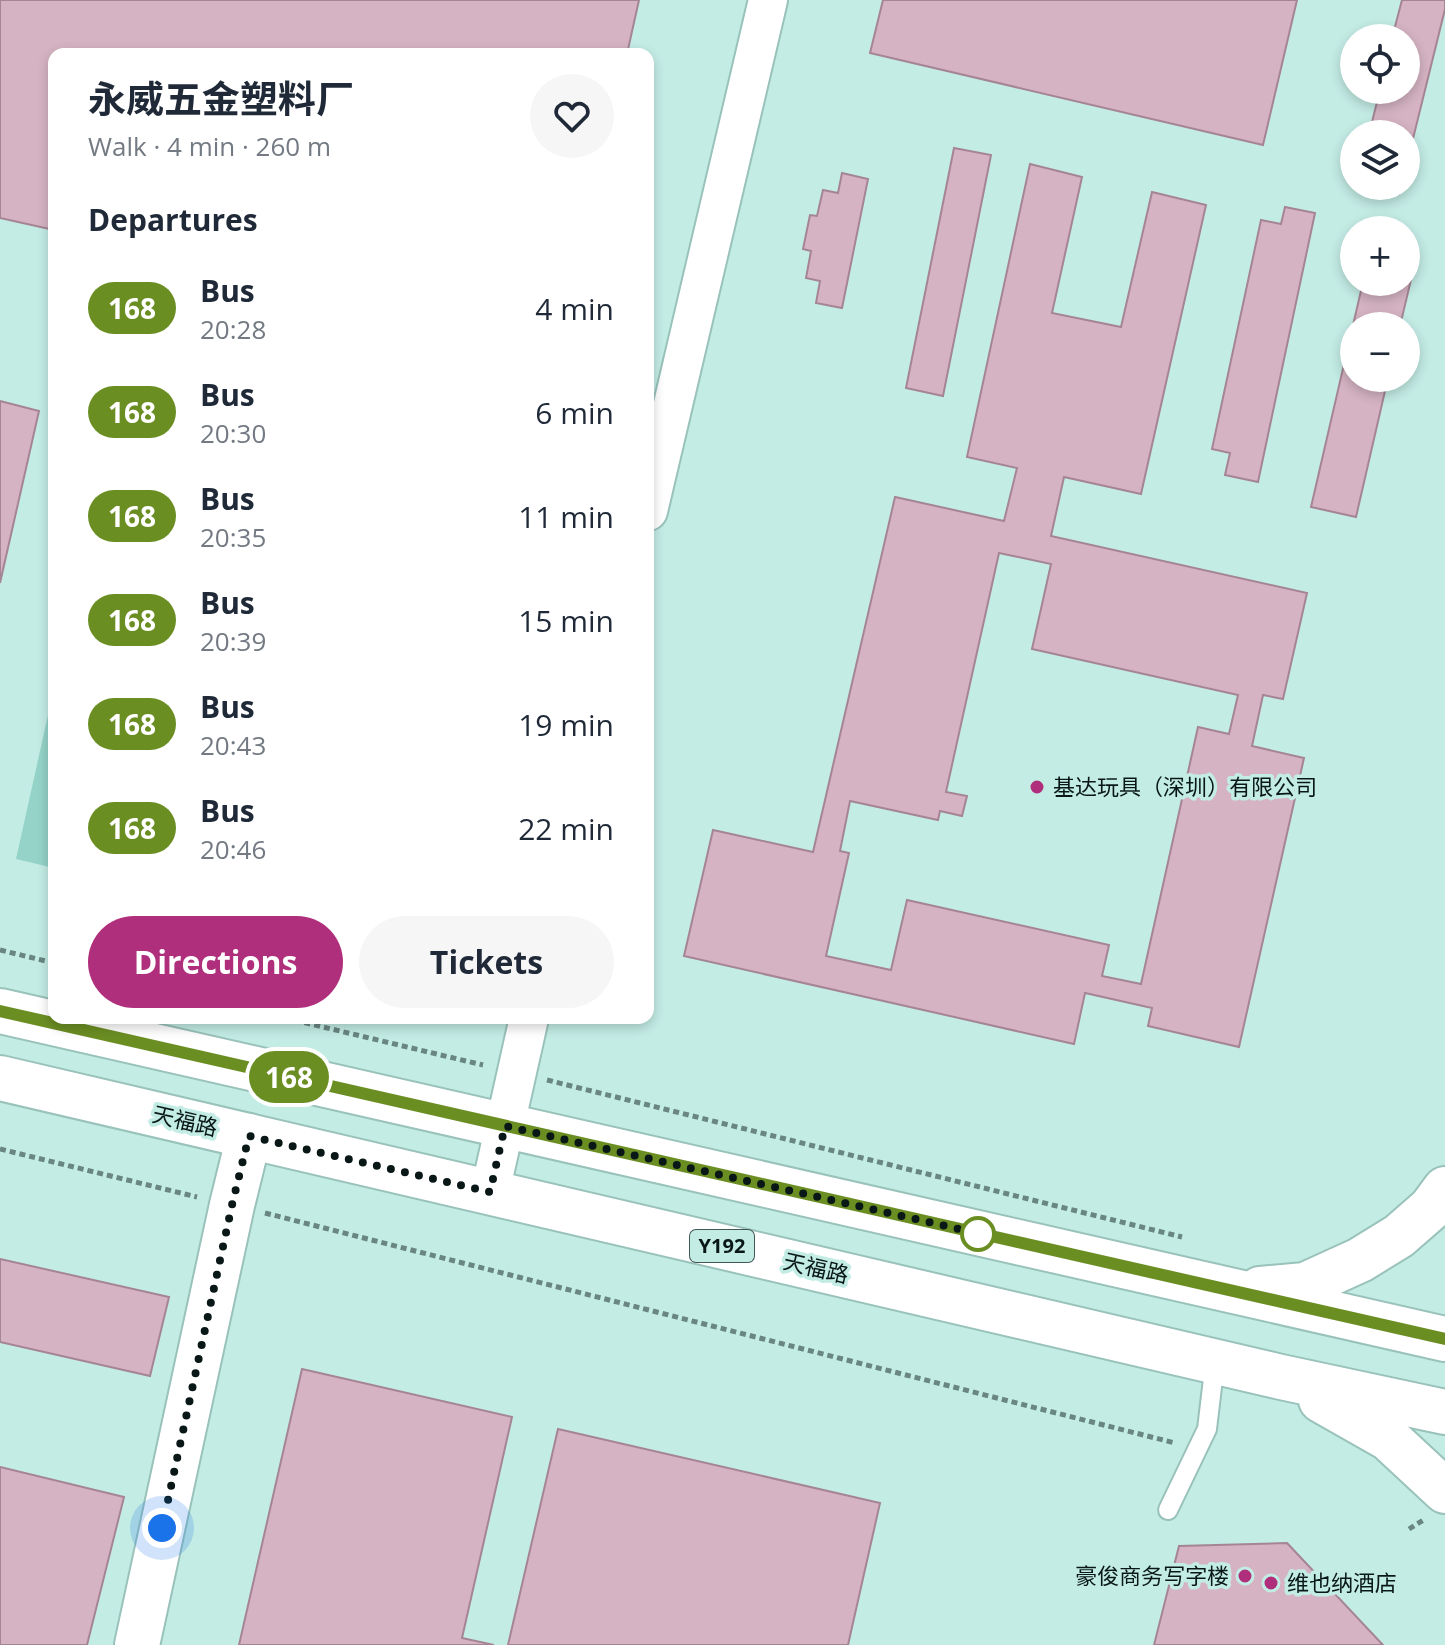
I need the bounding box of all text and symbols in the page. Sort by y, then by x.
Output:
map controls [1340,24,1420,392]
button: locate [1340,24,1420,104]
text: 永威五金塑料厂 [88,72,354,124]
button: heart [530,74,614,158]
button: layers [1340,120,1420,200]
text: Walk · 4 min · 260 m [88,128,331,164]
text: Departures [88,199,258,240]
button: + [1340,216,1420,296]
text: Bus [200,270,255,311]
text: 4 min [535,288,614,329]
text: 168 [108,289,156,327]
text: 20:28 [200,311,266,347]
button: − [1340,312,1420,392]
text: Bus [200,374,255,415]
text: 6 min [535,392,614,433]
text: 168 [108,393,156,431]
text: 20:30 [200,415,266,451]
text: Bus [200,478,255,519]
text: 11 min [518,496,614,537]
text: 168 [108,497,156,535]
text: 20:35 [200,519,266,555]
text: Bus [200,582,255,623]
text: 15 min [518,600,614,641]
text: 168 [108,601,156,639]
text: 20:39 [200,623,266,659]
text: Bus [200,686,255,727]
text: 19 min [518,704,614,745]
text: 168 [108,705,156,743]
text: 20:43 [200,727,266,763]
place label: 基达玩具（深圳）有限公司 [1053,771,1317,801]
marker: 基达玩具（深圳）有限公司 [1028,778,1046,796]
text: Bus [200,790,255,831]
text: 22 min [518,808,614,849]
text: 168 [108,809,156,847]
text: 20:46 [200,831,266,867]
button: Directions [88,916,343,1008]
button: Tickets [359,916,614,1008]
line badge: 168 [243,1051,335,1103]
text: 168 [265,1058,313,1096]
street label: 天福路 [150,1098,221,1142]
unlabelled marker [961,1217,995,1251]
road number: Y192 [690,1230,754,1262]
street label: 天福路 [781,1245,852,1289]
your location [142,1508,182,1548]
place label: 豪俊商务写字楼 [1075,1560,1229,1590]
marker: 豪俊商务写字楼 [1236,1567,1254,1585]
place label: 维也纳酒店 [1287,1567,1397,1597]
marker: 维也纳酒店 [1262,1574,1280,1592]

